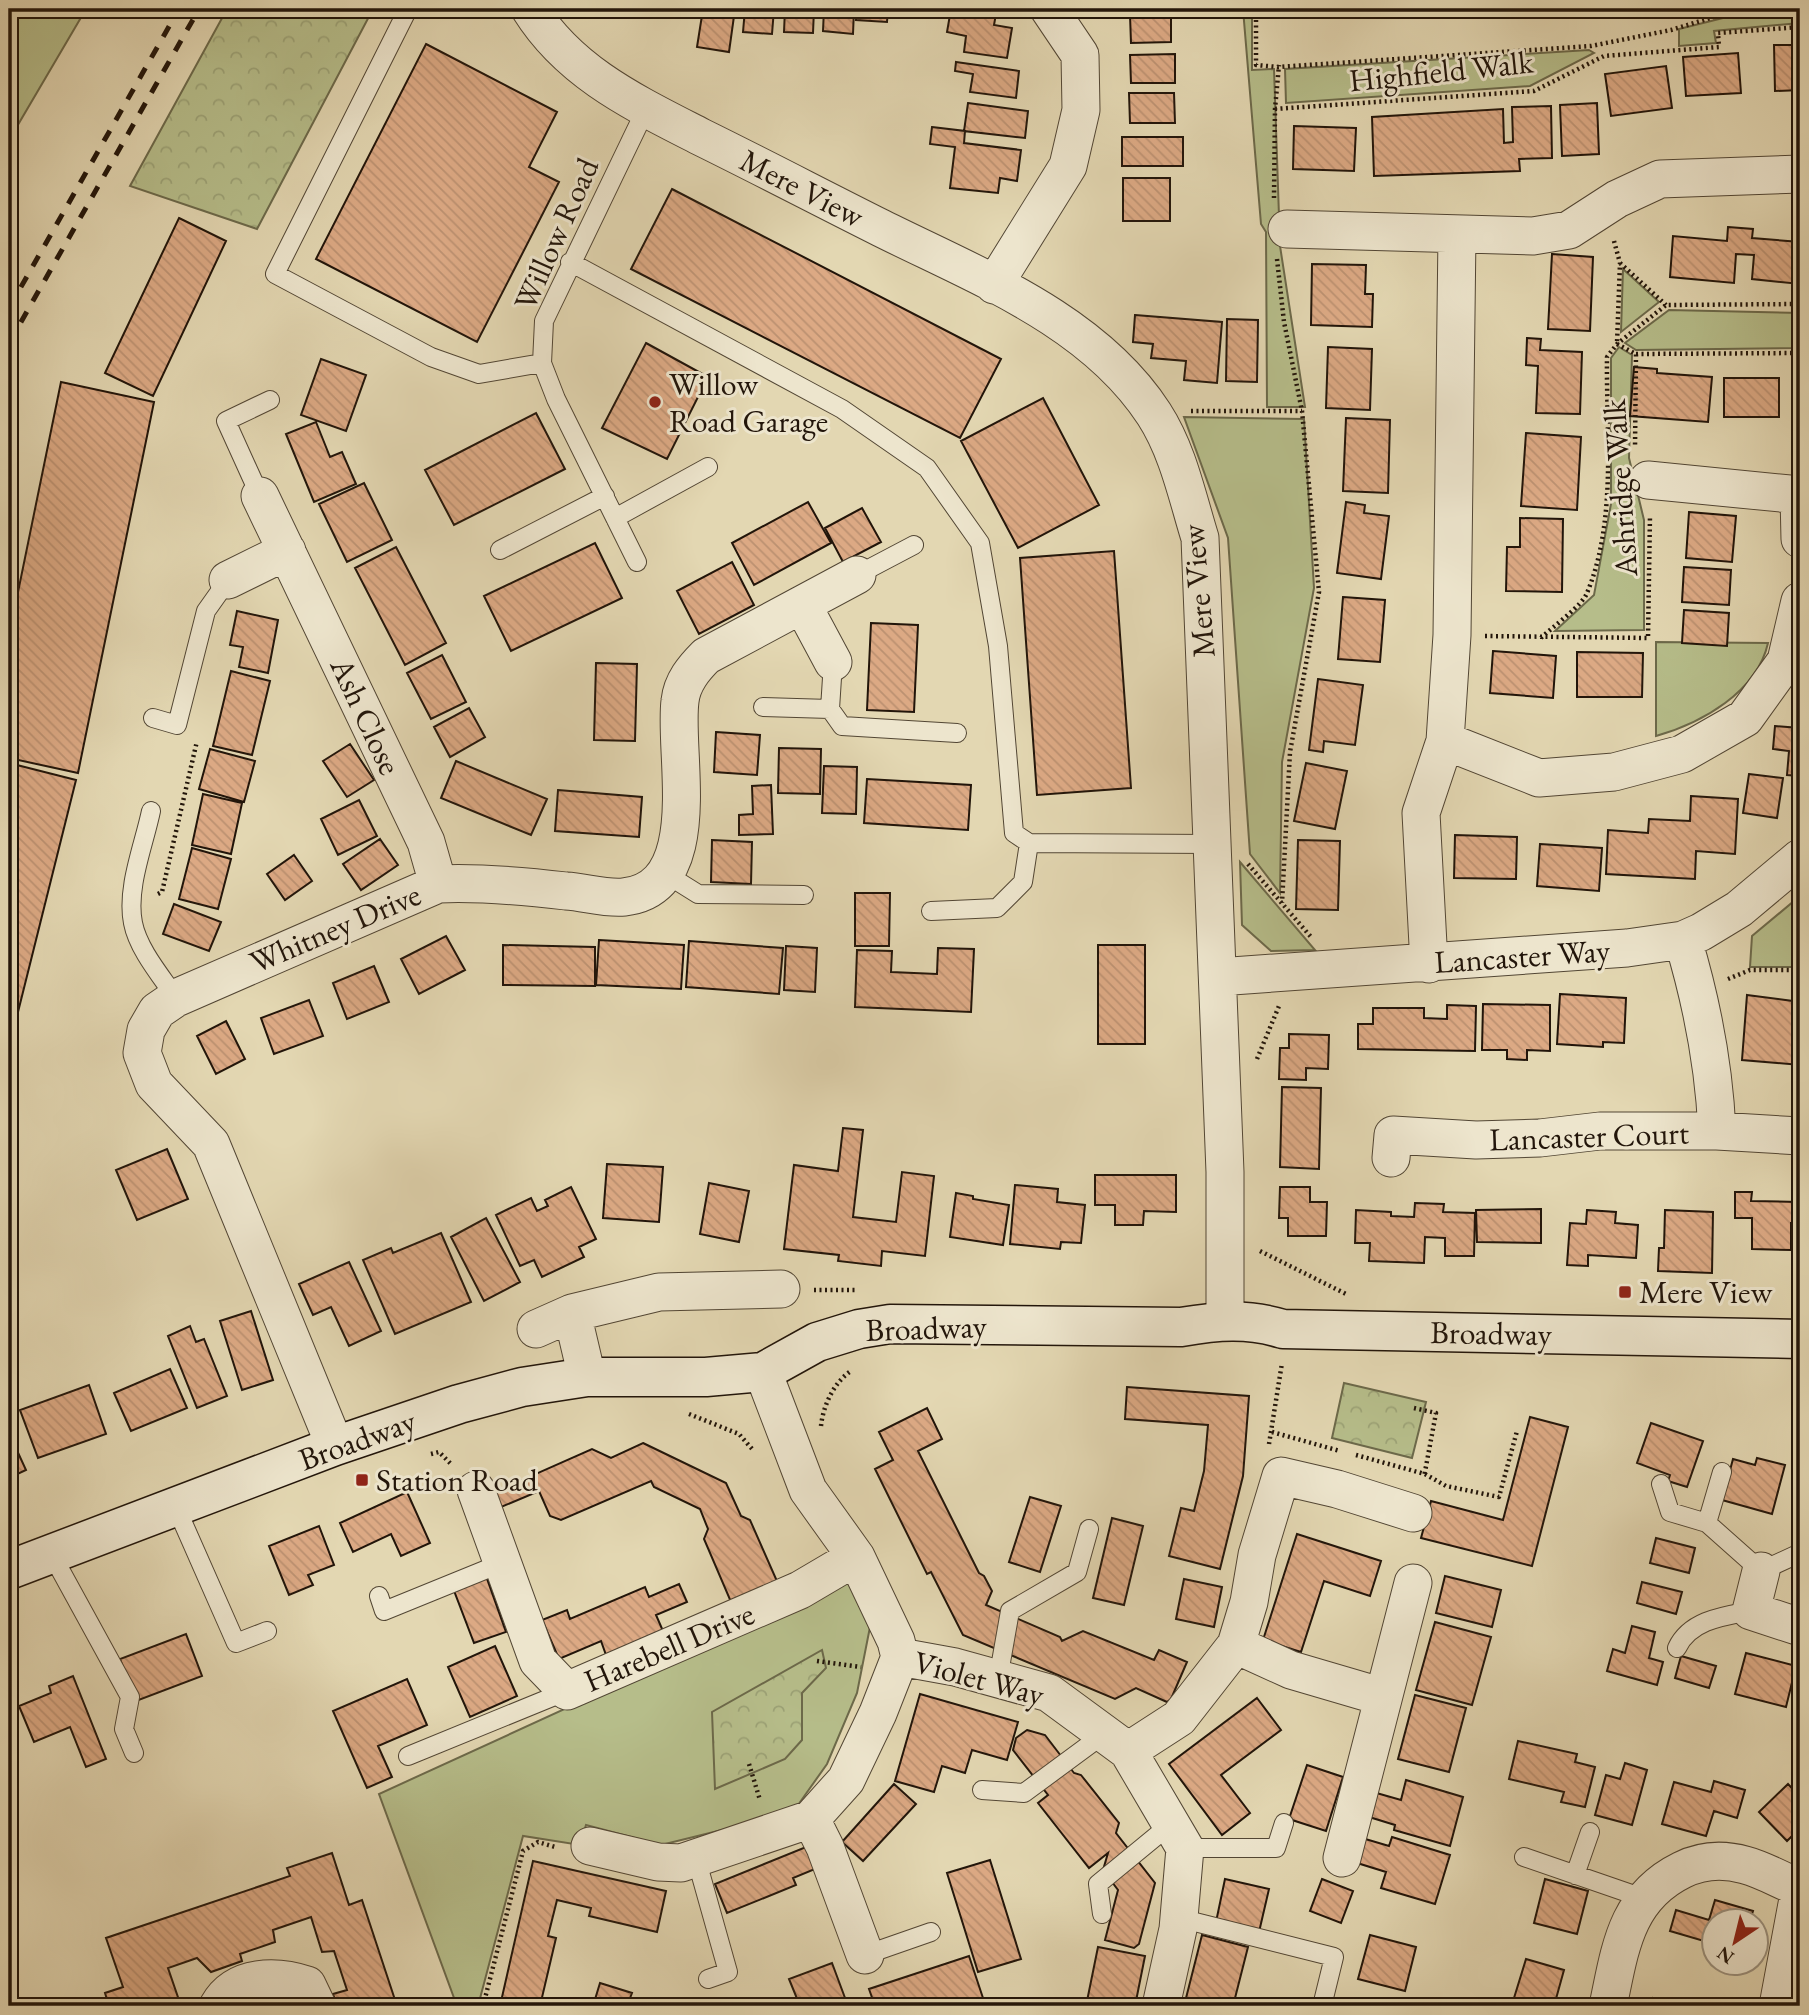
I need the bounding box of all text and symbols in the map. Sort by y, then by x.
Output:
street label: Highfield Walk [1347,40,1536,102]
street label: Mere View [733,139,872,237]
street label: Willow Road [504,150,609,317]
place label: Willow Road Garage [669,363,828,442]
marker: Willow Road Garage [647,394,663,410]
street label: Ashridge Walk [1593,397,1647,579]
street label: Mere View [1171,522,1225,659]
street label: Ash Close [320,650,411,781]
street label: Whitney Drive [243,873,427,983]
street label: Lancaster Way [1433,929,1612,983]
street label: Lancaster Court [1488,1112,1690,1160]
place label: Mere View [1639,1271,1773,1313]
marker: Mere View [1617,1284,1633,1300]
street label: Broadway [865,1305,988,1351]
street label: Broadway [1430,1311,1553,1355]
street label: Broadway [293,1399,422,1481]
place label: Station Road [376,1459,539,1501]
marker: Station Road [354,1472,370,1488]
street label: Harebell Drive [578,1592,760,1702]
street label: Violet Way [909,1640,1050,1716]
north arrow [1700,1906,1770,1976]
text: N [1712,1941,1739,1970]

